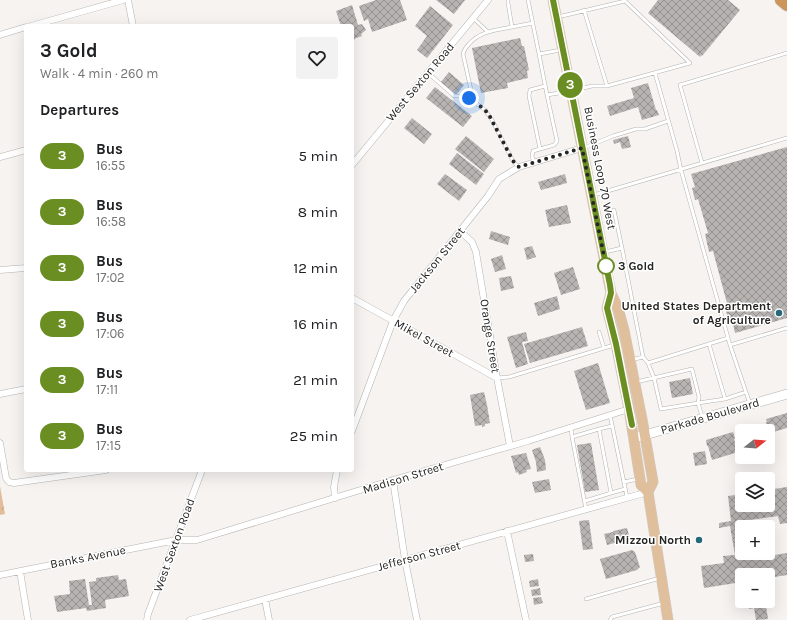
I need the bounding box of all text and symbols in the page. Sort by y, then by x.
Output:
button: heart [296,37,338,79]
text: 3 Gold [40,40,98,62]
street label: West Sexton Road [383,40,457,124]
text: Walk · 4 min · 260 m [40,66,159,81]
line badge: 3 [557,72,583,98]
text: 3 [566,76,574,93]
your location [459,88,479,108]
text: Departures [40,101,119,119]
street label: Business Loop 70 West [581,105,619,231]
text: Bus [96,140,123,158]
text: 3 [58,147,66,164]
text: 5 min [298,147,338,165]
text: 16:55 [96,158,125,173]
text: Bus [96,196,123,214]
text: 3 [58,203,66,220]
text: 8 min [298,203,338,221]
text: 16:58 [96,214,126,229]
street label: Jackson Street [406,224,468,296]
text: Bus [96,252,123,270]
marker: 3 Gold [597,257,615,275]
text: 3 [58,259,66,276]
text: 12 min [293,259,338,277]
place label: 3 Gold [618,259,654,273]
text: 17:02 [96,270,125,285]
street label: Orange Street [477,298,503,374]
place label: United States Department of Agriculture [622,299,771,327]
text: Bus [96,308,123,326]
marker: United States Department of Agriculture [774,308,784,318]
text: 3 [58,315,66,332]
text: 16 min [293,315,338,333]
street label: Mikel Street [392,316,457,360]
text: 17:06 [96,326,125,341]
text: Bus [96,364,123,382]
text: 3 [58,371,66,388]
text: 21 min [293,371,338,389]
text: 17:11 [96,382,118,397]
street label: Parkade Boulevard [659,395,761,437]
text: Bus [96,420,123,438]
north arrow [735,424,775,464]
map controls [735,424,775,608]
text: 3 [58,427,66,444]
text: 25 min [290,427,338,445]
text: 17:15 [96,438,121,453]
street label: Madison Street [361,459,445,497]
button: layers [735,472,775,512]
street label: West Sexton Road [151,496,197,594]
button: + [735,520,775,560]
place label: Mizzou North [615,533,691,547]
marker: Mizzou North [694,535,704,545]
street label: Jefferson Street [376,538,463,574]
street label: Banks Avenue [49,543,127,571]
button: − [735,568,775,608]

